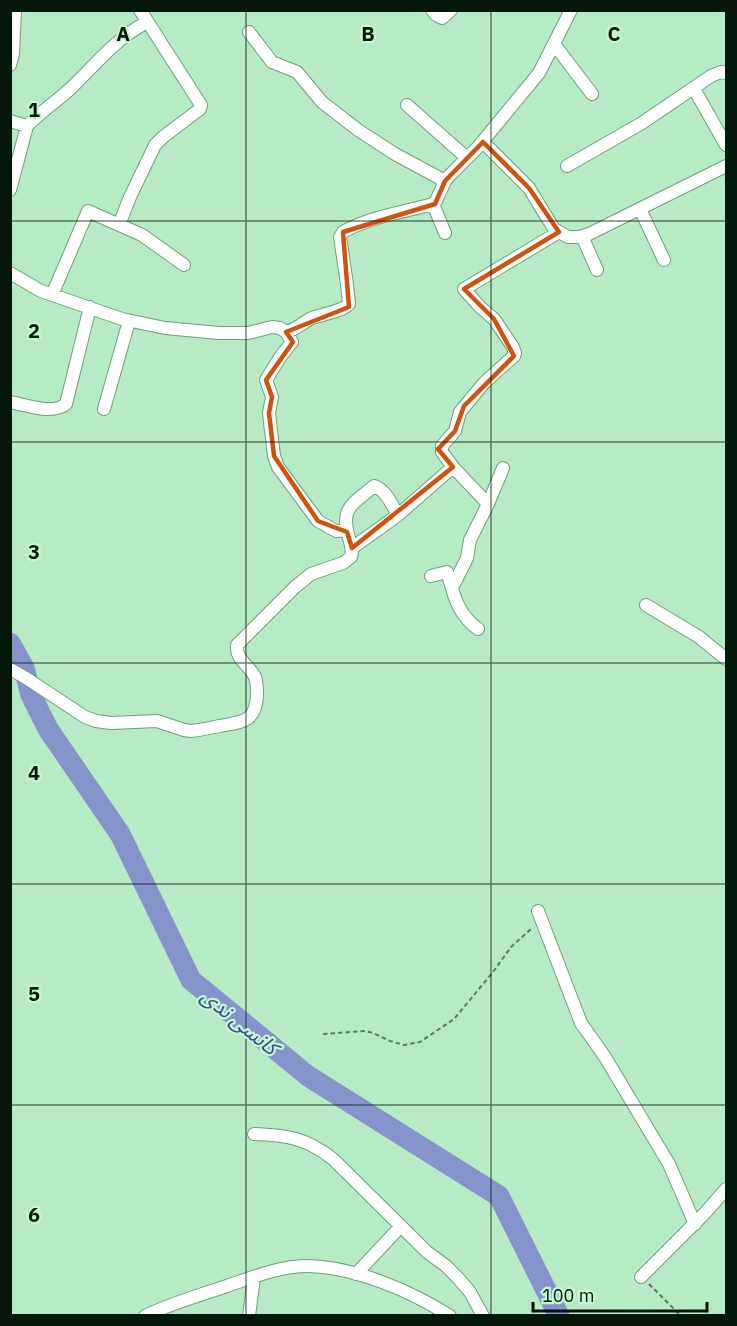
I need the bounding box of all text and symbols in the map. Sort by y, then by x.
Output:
text: A [116,20,130,47]
text: B [361,20,375,47]
text: C [607,20,621,47]
text: 1 [28,96,40,123]
text: 2 [28,317,40,344]
text: 3 [28,538,40,565]
text: 4 [28,759,40,786]
text: 5 [28,980,40,1007]
water label: کانسی ندی [196,981,288,1063]
text: 6 [28,1201,40,1228]
scale bar [533,1275,707,1313]
text: 100 m [542,1284,594,1307]

